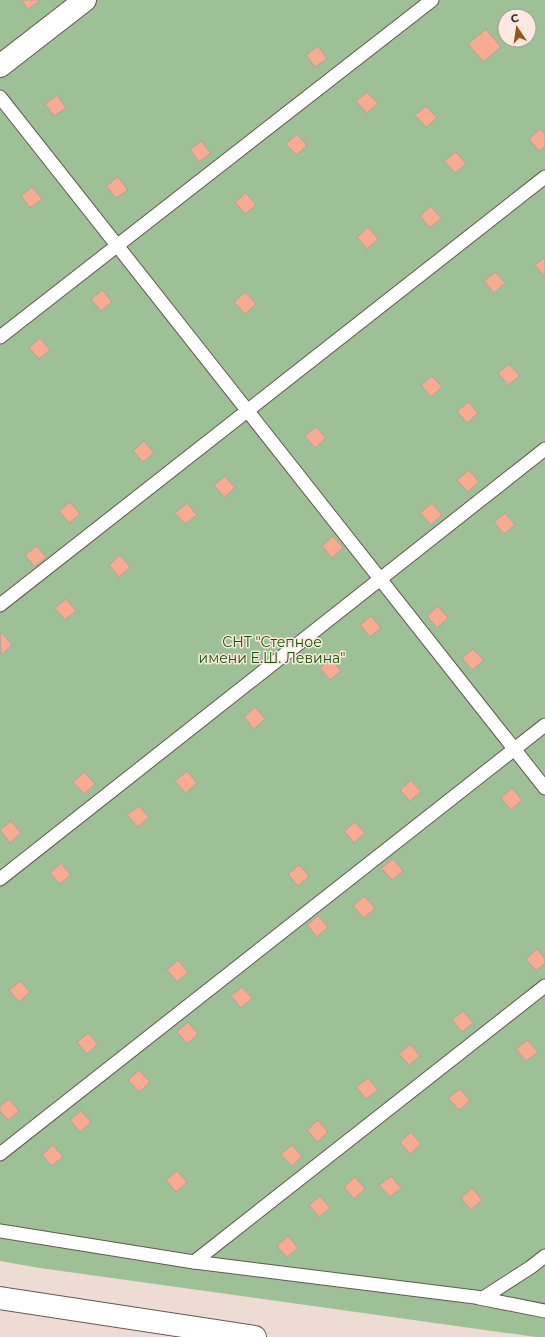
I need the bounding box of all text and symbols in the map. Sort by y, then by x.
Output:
north arrow [497,8,537,48]
text: С [509,11,520,26]
park label: СНТ "Степное имени Е.Ш. Левина" [199,633,346,667]

